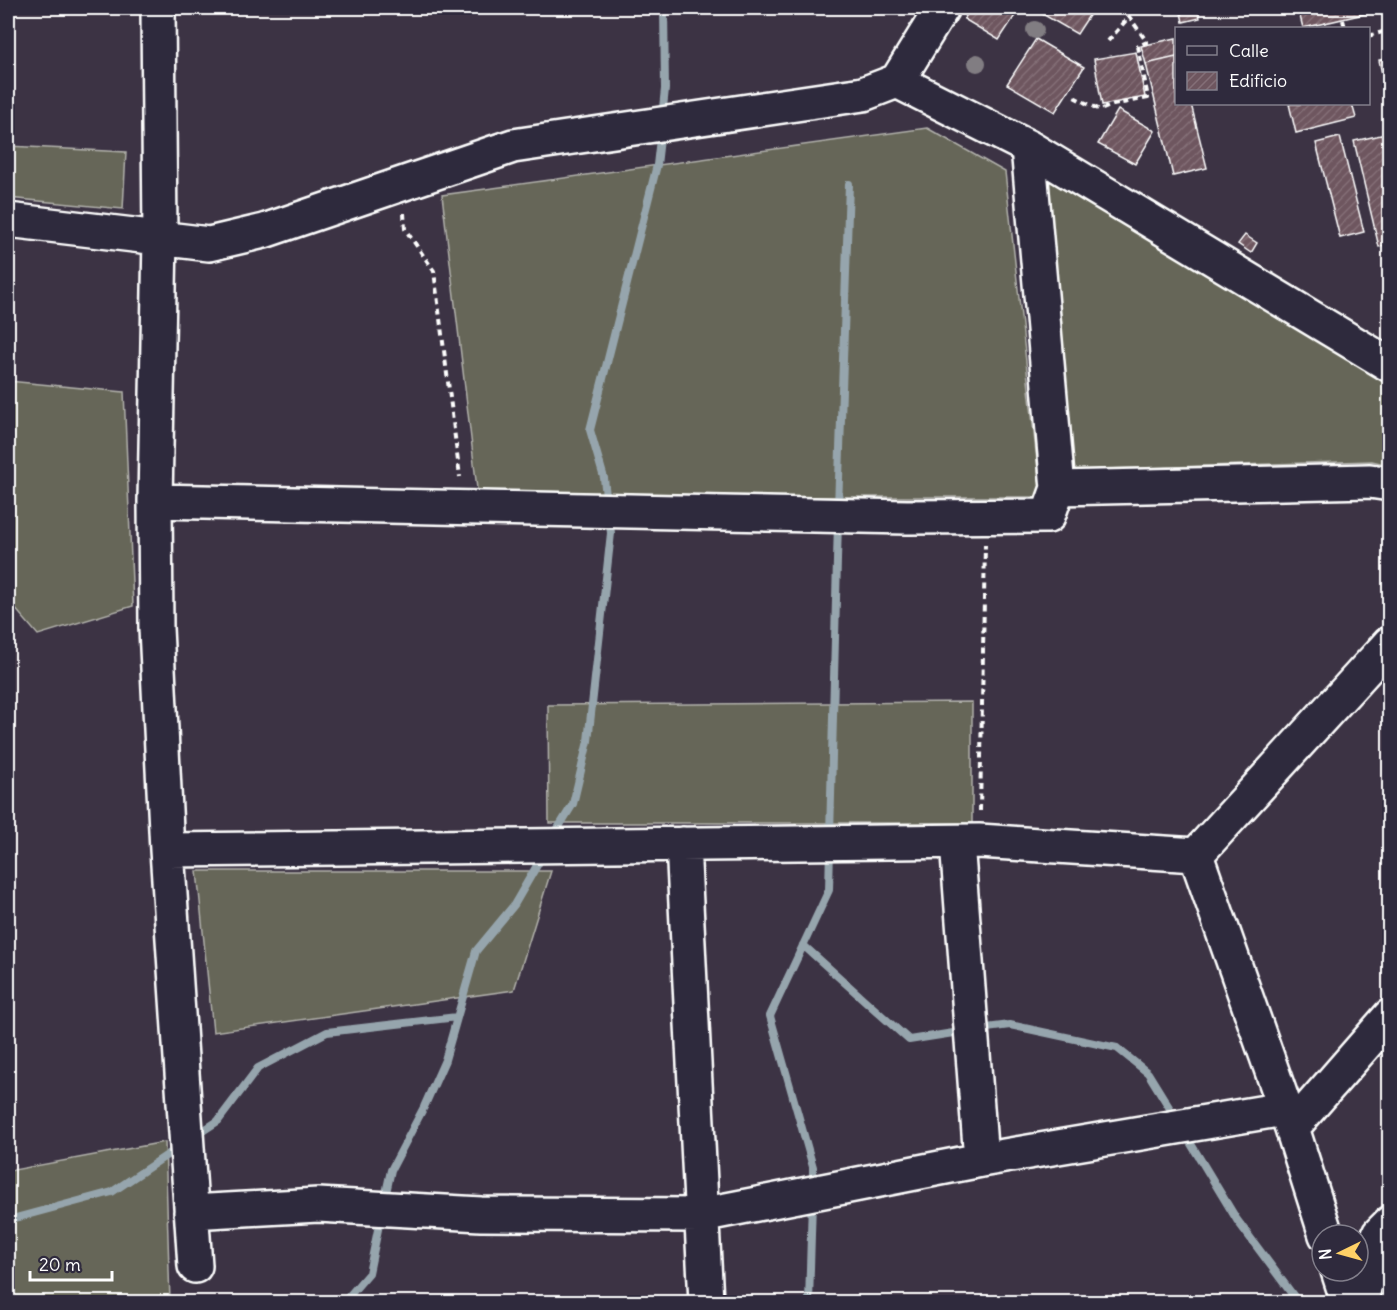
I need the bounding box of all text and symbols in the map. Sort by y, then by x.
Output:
legend [1175,27,1370,105]
text: Calle [1229,39,1269,62]
text: Edificio [1229,69,1287,92]
north arrow [1310,1223,1370,1283]
scale bar [30,1244,112,1282]
text: N [1315,1248,1336,1261]
text: 20 m [39,1253,81,1276]

